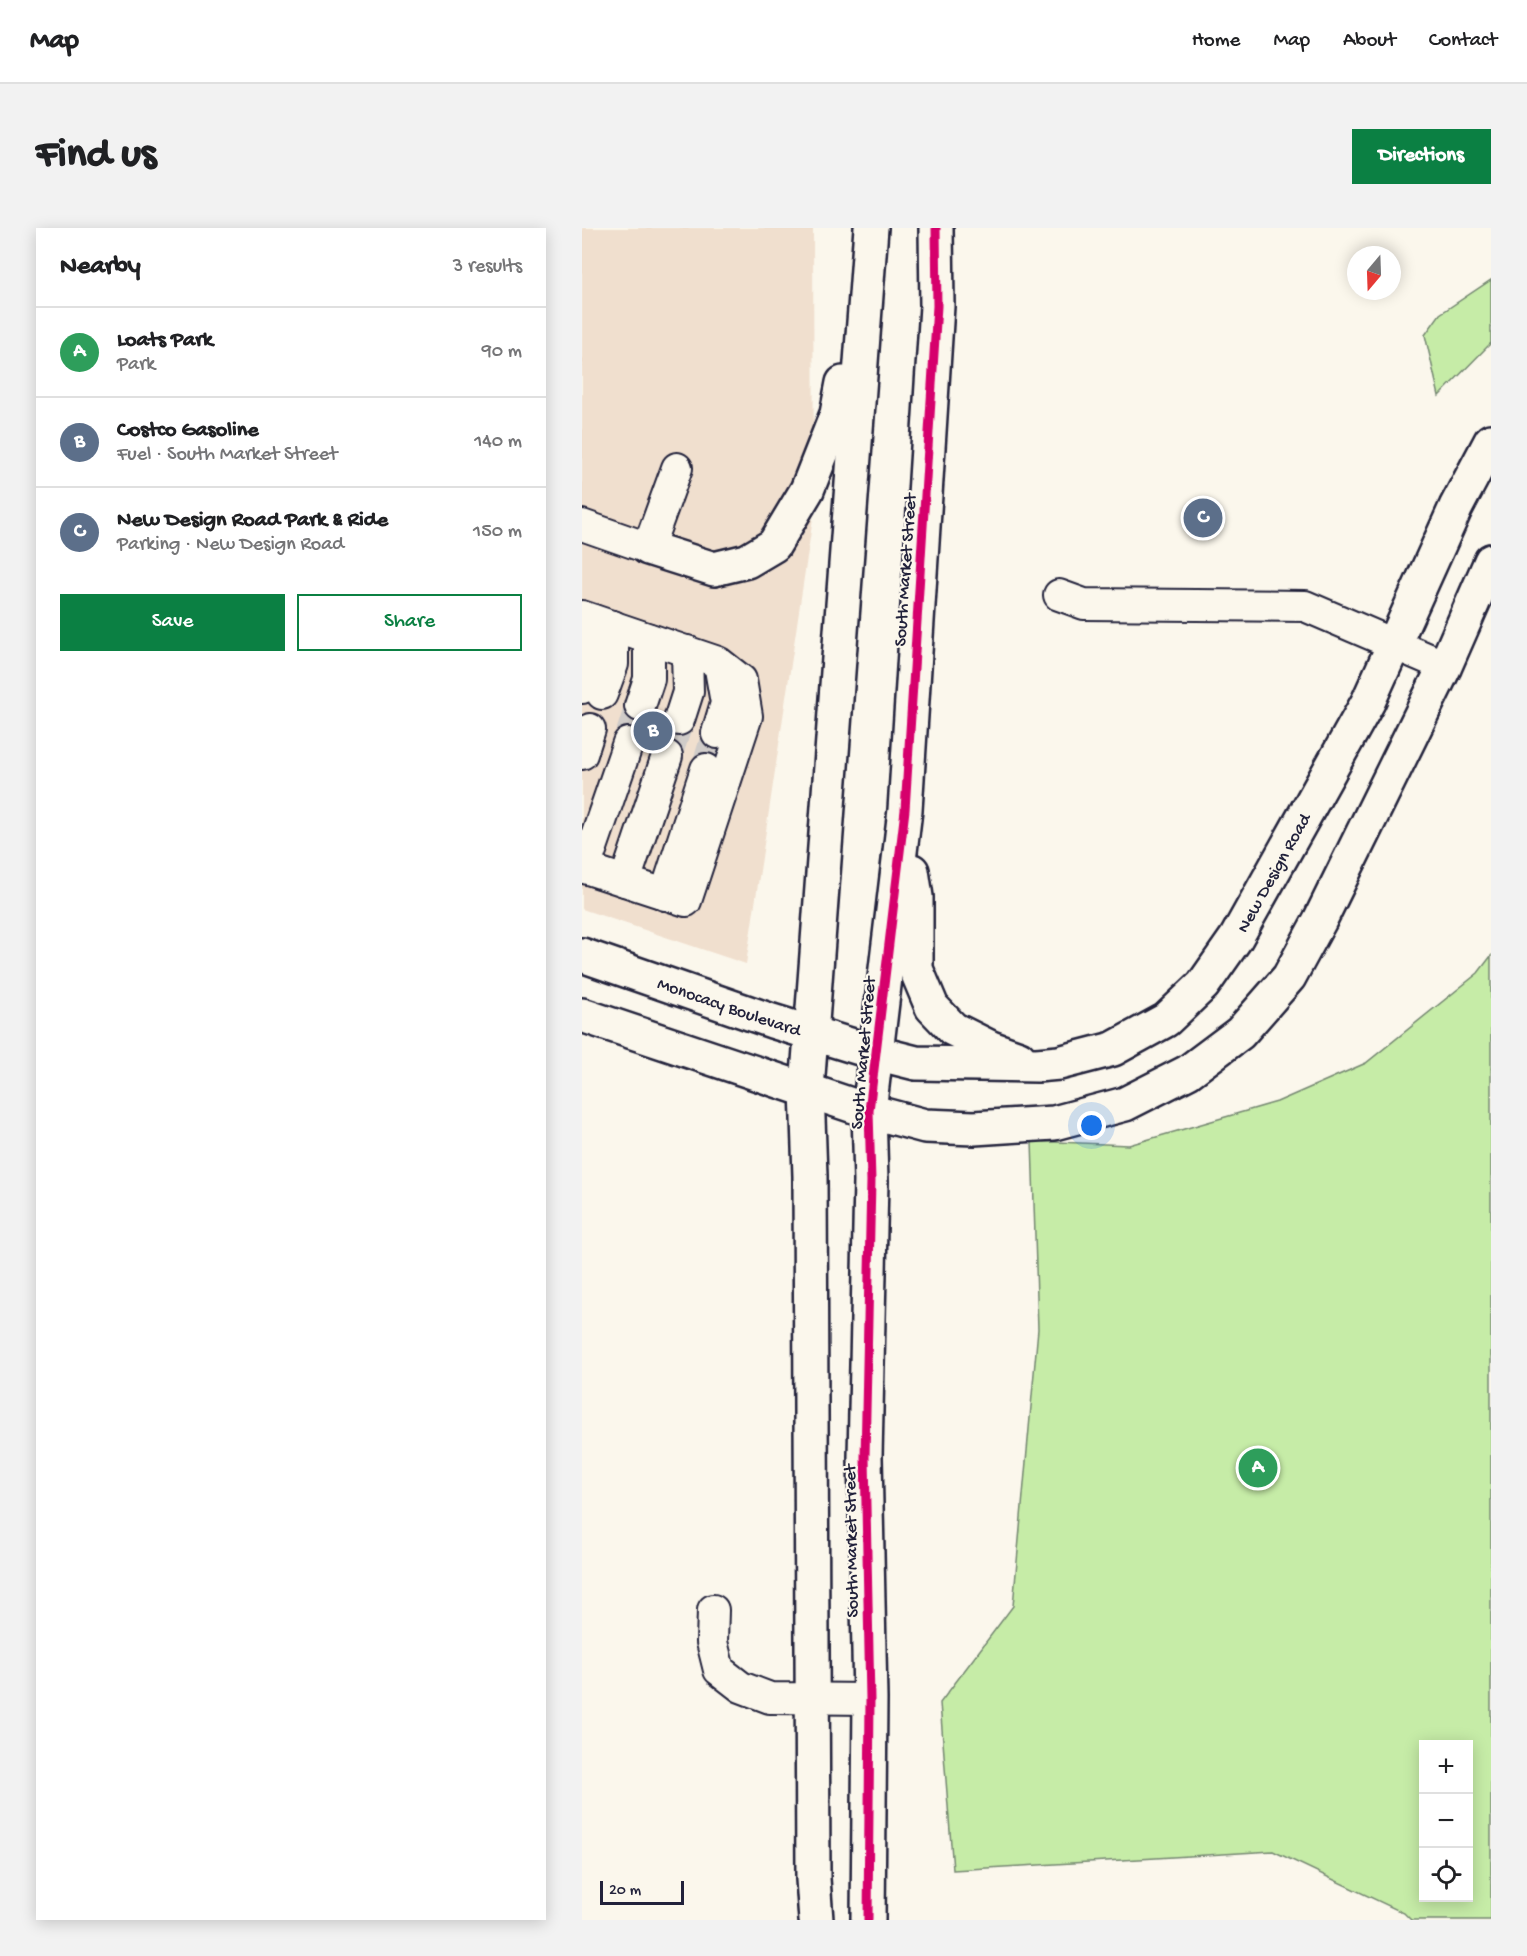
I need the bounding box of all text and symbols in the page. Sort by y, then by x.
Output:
text: Map [30,25,79,58]
text: Home [1192,29,1240,54]
text: Map [1273,29,1310,54]
text: About [1343,29,1396,54]
text: Contact [1429,29,1497,54]
button: Directions [1352,129,1491,184]
text: Find us [36,132,156,181]
north arrow [1347,246,1401,300]
text: Nearby [60,252,141,283]
text: 3 results [453,256,522,279]
text: Loats Park [117,328,213,354]
text: A [74,341,85,364]
text: 90 m [482,341,522,364]
text: Park [117,354,155,377]
text: Costco Gasoline [117,418,259,444]
text: B [74,431,85,454]
text: 140 m [474,431,522,454]
text: Fuel · South Market Street [117,444,337,467]
street label: South Market Street [891,491,922,647]
pin: C [1184,496,1222,540]
text: New Design Road Park & Ride [117,508,388,534]
text: C [74,521,85,544]
text: 150 m [473,521,522,544]
text: Parking · New Design Road [117,534,344,557]
button: Save [60,594,285,651]
button: Share [297,594,522,651]
pin: B [634,708,672,754]
street label: New Design Road [1233,809,1317,937]
street label: Monocacy Boulevard [654,974,804,1043]
street label: South Market Street [847,974,882,1130]
your location [1077,1111,1106,1140]
pin: A [1238,1446,1278,1490]
street label: South Market Street [841,1463,864,1618]
map controls [1419,1740,1473,1902]
button: + [1419,1740,1473,1794]
button: − [1419,1794,1473,1848]
button: locate [1419,1848,1473,1902]
scale bar [600,1878,684,1906]
text: 20 m [609,1882,641,1901]

